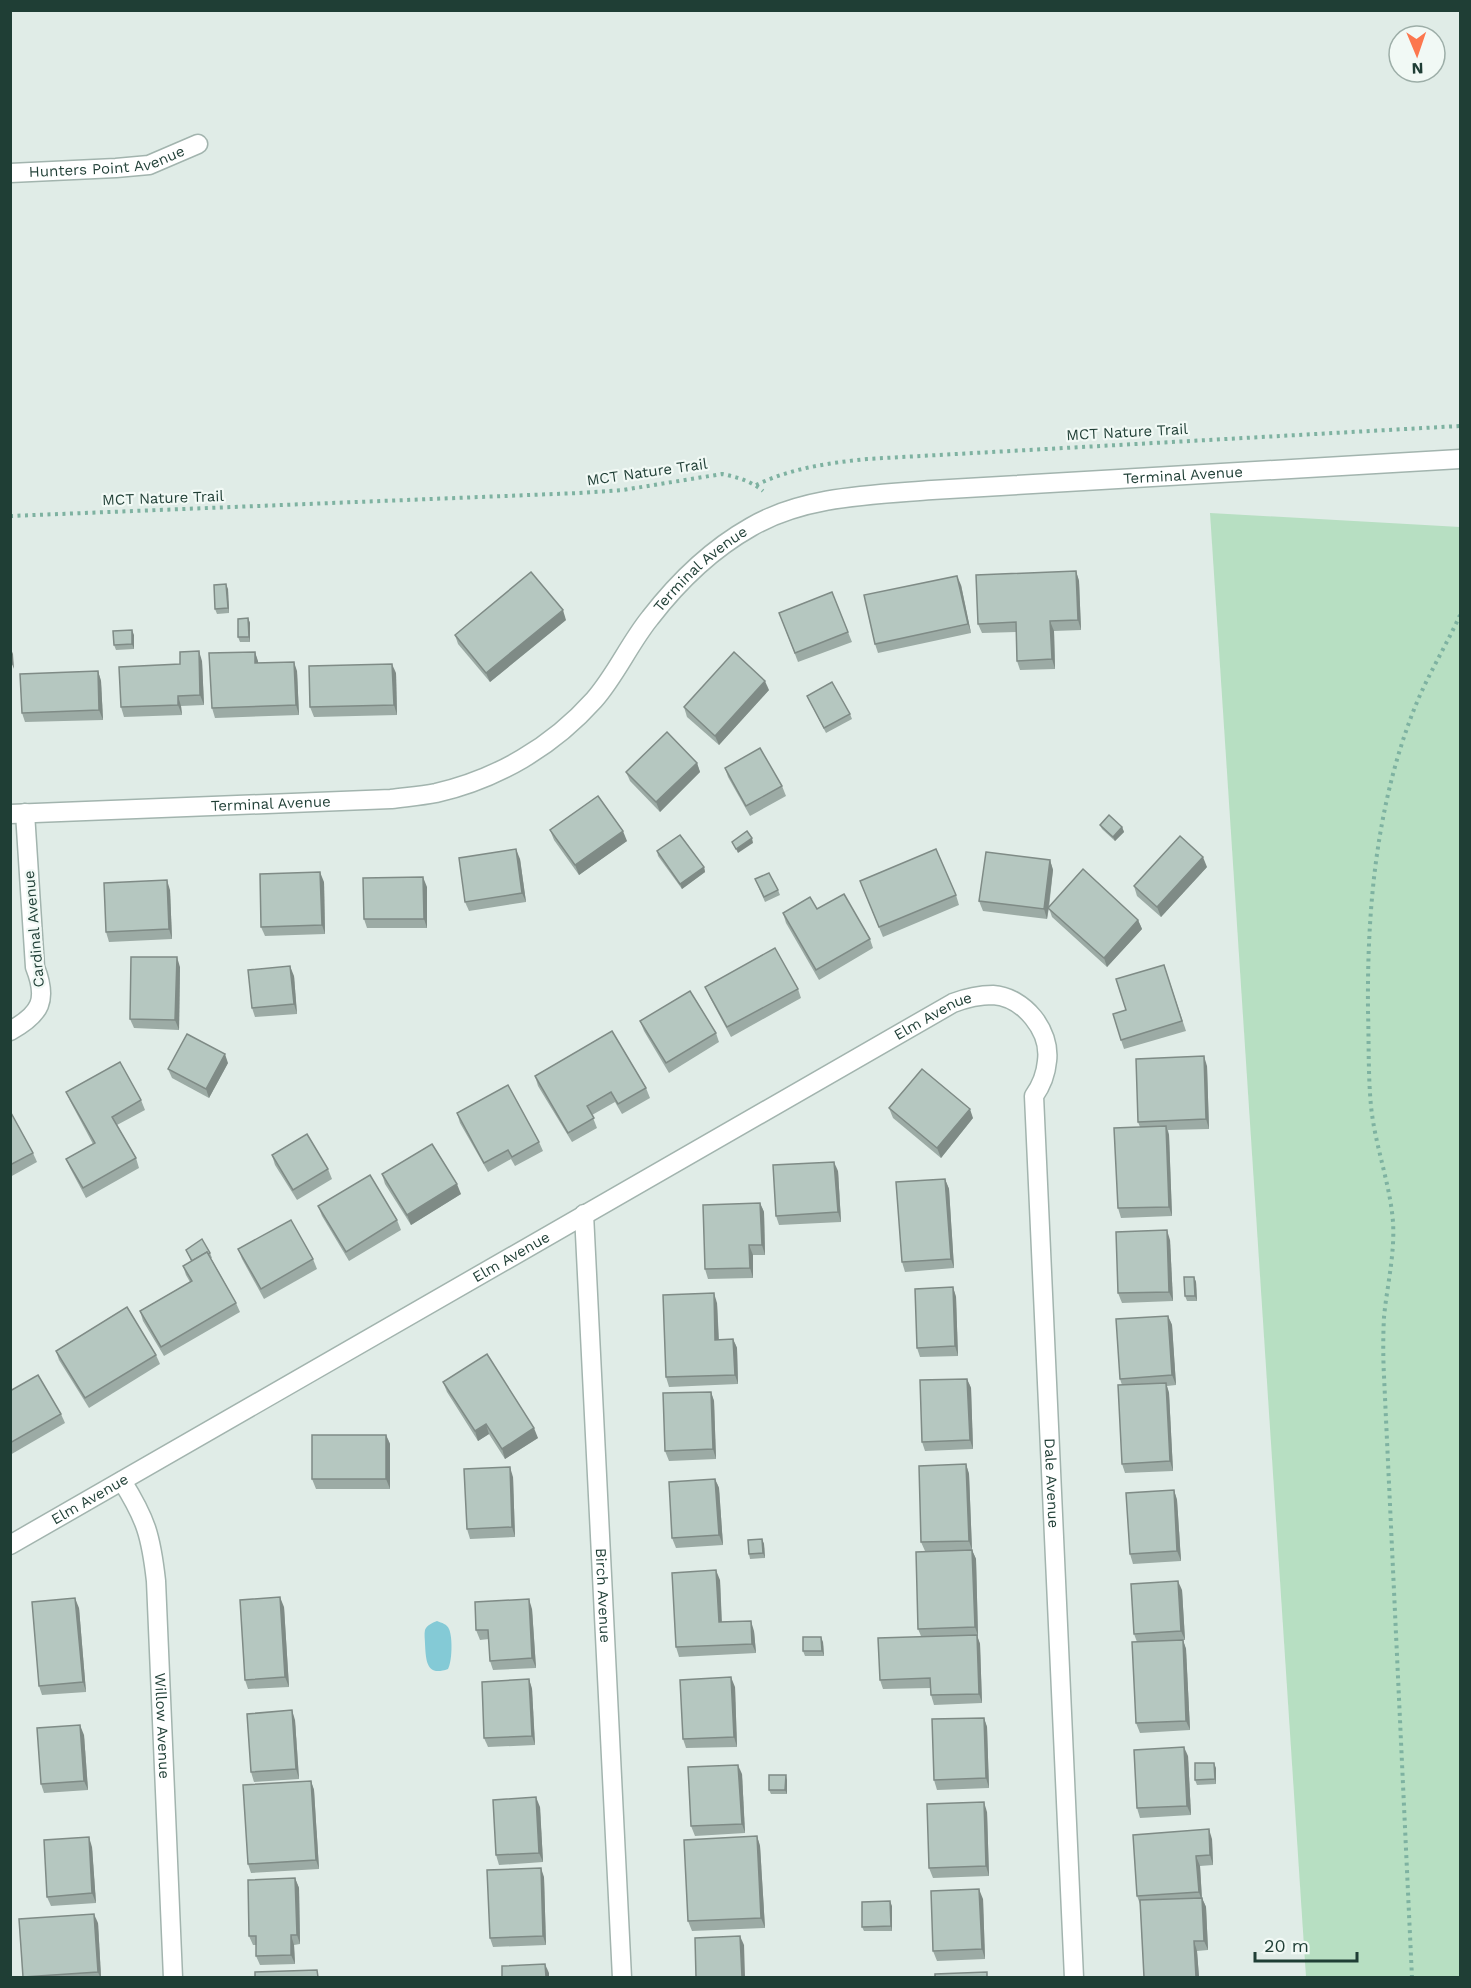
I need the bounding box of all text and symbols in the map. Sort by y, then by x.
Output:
north arrow [1387,24,1447,84]
text: N [1411,59,1424,78]
street label: Hunters Point Avenue [28,142,187,181]
street label: MCT Nature Trail [1066,420,1189,444]
street label: MCT Nature Trail [585,455,709,489]
street label: Terminal Avenue [1123,463,1243,488]
street label: MCT Nature Trail [102,487,225,509]
street label: Terminal Avenue [650,522,750,615]
street label: Terminal Avenue [210,792,331,815]
street label: Cardinal Avenue [20,870,48,988]
street label: Elm Avenue [891,988,974,1044]
street label: Elm Avenue [469,1228,553,1286]
street label: Dale Avenue [1041,1438,1063,1529]
street label: Elm Avenue [48,1470,132,1528]
street label: Birch Avenue [592,1548,614,1643]
street label: Willow Avenue [151,1672,173,1779]
scale bar [1255,1925,1357,1963]
text: 20 m [1264,1935,1309,1956]

